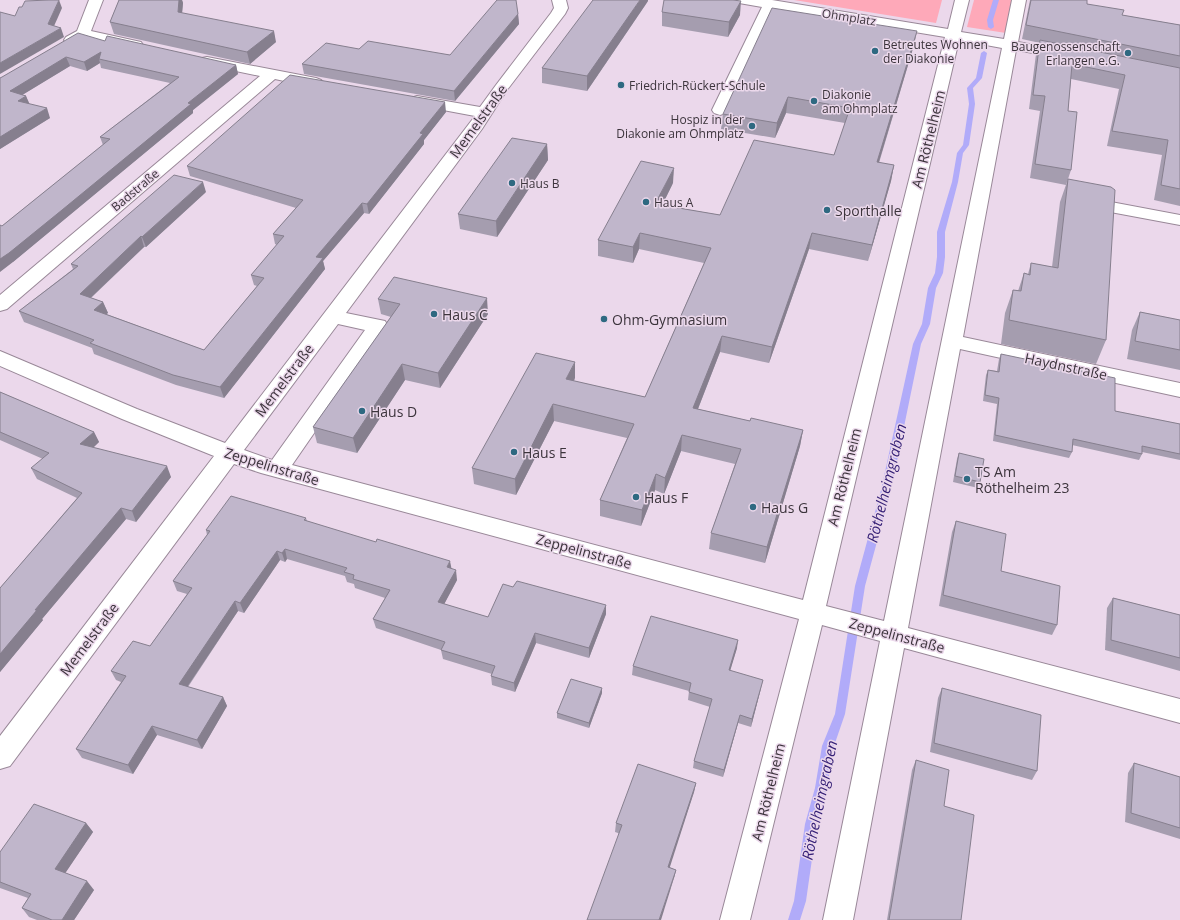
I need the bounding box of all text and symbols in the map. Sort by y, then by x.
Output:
street label: Ohmplatz [821,4,878,30]
place label: Betreutes Wohnen der Diakonie [883,36,988,67]
place label: Baugenossenschaft Erlangen e.G. [1011,38,1120,69]
marker: Betreutes Wohnen der Diakonie [870,46,880,56]
marker: Baugenossenschaft Erlangen e.G. [1123,48,1133,58]
place label: Friedrich-Rückert-Schule [629,77,766,94]
street label: Memelstraße [445,80,511,162]
marker: Friedrich-Rückert-Schule [616,80,626,90]
place label: Diakonie am Ohmplatz [822,86,898,117]
street label: Am Röthelheim [907,88,949,190]
marker: Diakonie am Ohmplatz [809,96,819,106]
place label: Hospiz in der Diakonie am Ohmplatz [616,111,744,142]
marker: Hospiz in der Diakonie am Ohmplatz [747,121,757,131]
street label: Badstraße [107,165,163,215]
place label: Haus B [520,175,560,192]
marker: Haus B [507,178,517,188]
place label: Haus A [654,194,694,211]
marker: Haus A [641,197,651,207]
place label: Sporthalle [835,201,902,220]
marker: Sporthalle [822,205,832,215]
place label: Haus C [442,305,488,324]
marker: Haus C [429,309,439,319]
place label: Ohm-Gymnasium [612,310,727,329]
marker: Ohm-Gymnasium [599,314,609,324]
street label: Memelstraße [250,340,318,420]
street label: Haydnstraße [1023,348,1109,384]
place label: Haus D [370,402,417,421]
marker: Haus D [357,406,367,416]
water label: Röthelheimgraben [862,421,910,545]
street label: Am Röthelheim [823,426,865,528]
street label: Zeppelinstraße [222,443,322,489]
place label: Haus E [522,443,567,462]
marker: Haus E [509,447,519,457]
place label: TS Am Röthelheim 23 [975,462,1070,497]
marker: TS Am Röthelheim 23 [962,474,972,484]
place label: Haus F [644,488,688,507]
marker: Haus F [631,492,641,502]
place label: Haus G [761,498,808,517]
marker: Haus G [748,502,758,512]
street label: Zeppelinstraße [534,529,634,573]
street label: Memelstraße [55,599,123,679]
street label: Zeppelinstraße [847,613,947,657]
water label: Röthelheimgraben [797,738,841,862]
street label: Am Röthelheim [747,741,789,843]

